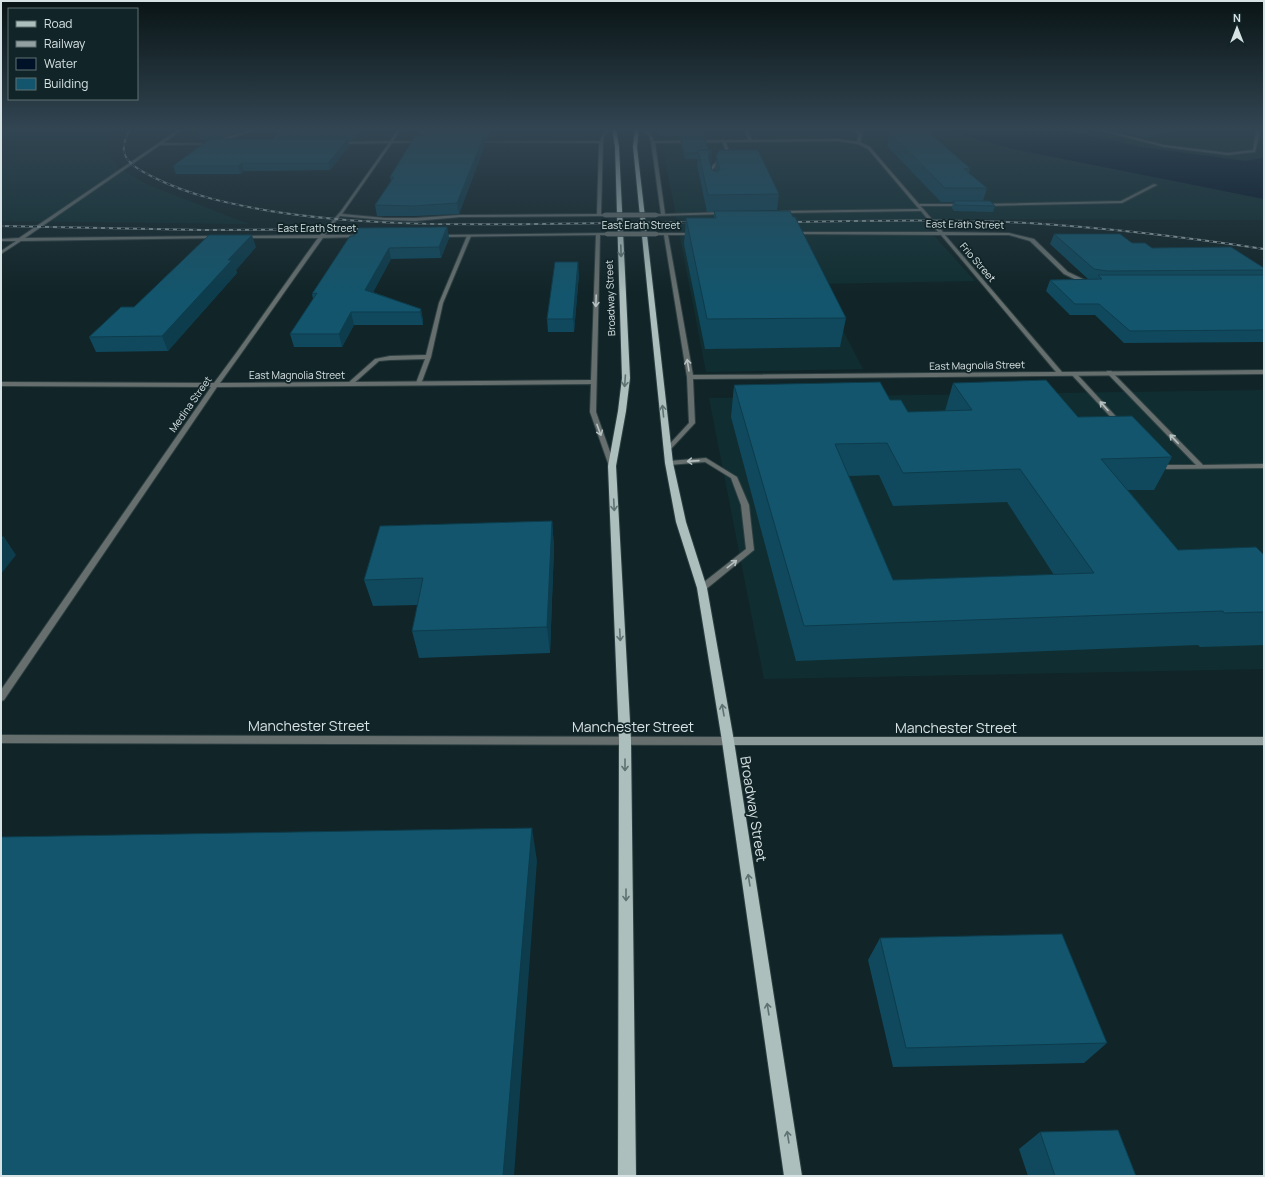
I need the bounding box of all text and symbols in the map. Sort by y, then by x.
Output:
legend [8,8,138,100]
north arrow [1217,8,1257,48]
text: N [1233,10,1241,25]
text: Road [44,15,72,32]
text: Railway [44,35,86,52]
text: Water [44,55,78,72]
text: Building [44,75,88,92]
street label: East Erath Street [926,216,1004,232]
street label: East Erath Street [602,218,680,232]
street label: East Erath Street [278,221,356,235]
street label: Frio Street [957,239,999,285]
one-way arrow [617,244,625,257]
street label: Broadway Street [602,260,618,336]
one-way arrow [592,294,599,307]
street label: East Magnolia Street [929,357,1025,373]
one-way arrow [683,358,691,371]
street label: East Magnolia Street [249,368,345,382]
street label: Medina Street [166,373,214,435]
one-way arrow [622,374,629,387]
one-way arrow [1100,401,1109,412]
one-way arrow [660,405,667,418]
one-way arrow [596,424,604,436]
one-way arrow [1169,434,1179,444]
one-way arrow [687,458,700,465]
one-way arrow [610,498,618,511]
one-way arrow [727,560,738,568]
one-way arrow [616,628,624,641]
one-way arrow [718,704,726,717]
street label: Manchester Street [248,716,370,735]
street label: Manchester Street [572,717,694,736]
street label: Manchester Street [895,718,1017,737]
street label: Broadway Street [736,755,772,864]
one-way arrow [621,758,629,771]
one-way arrow [745,874,753,887]
one-way arrow [622,888,630,901]
one-way arrow [764,1003,772,1016]
one-way arrow [783,1131,791,1144]

